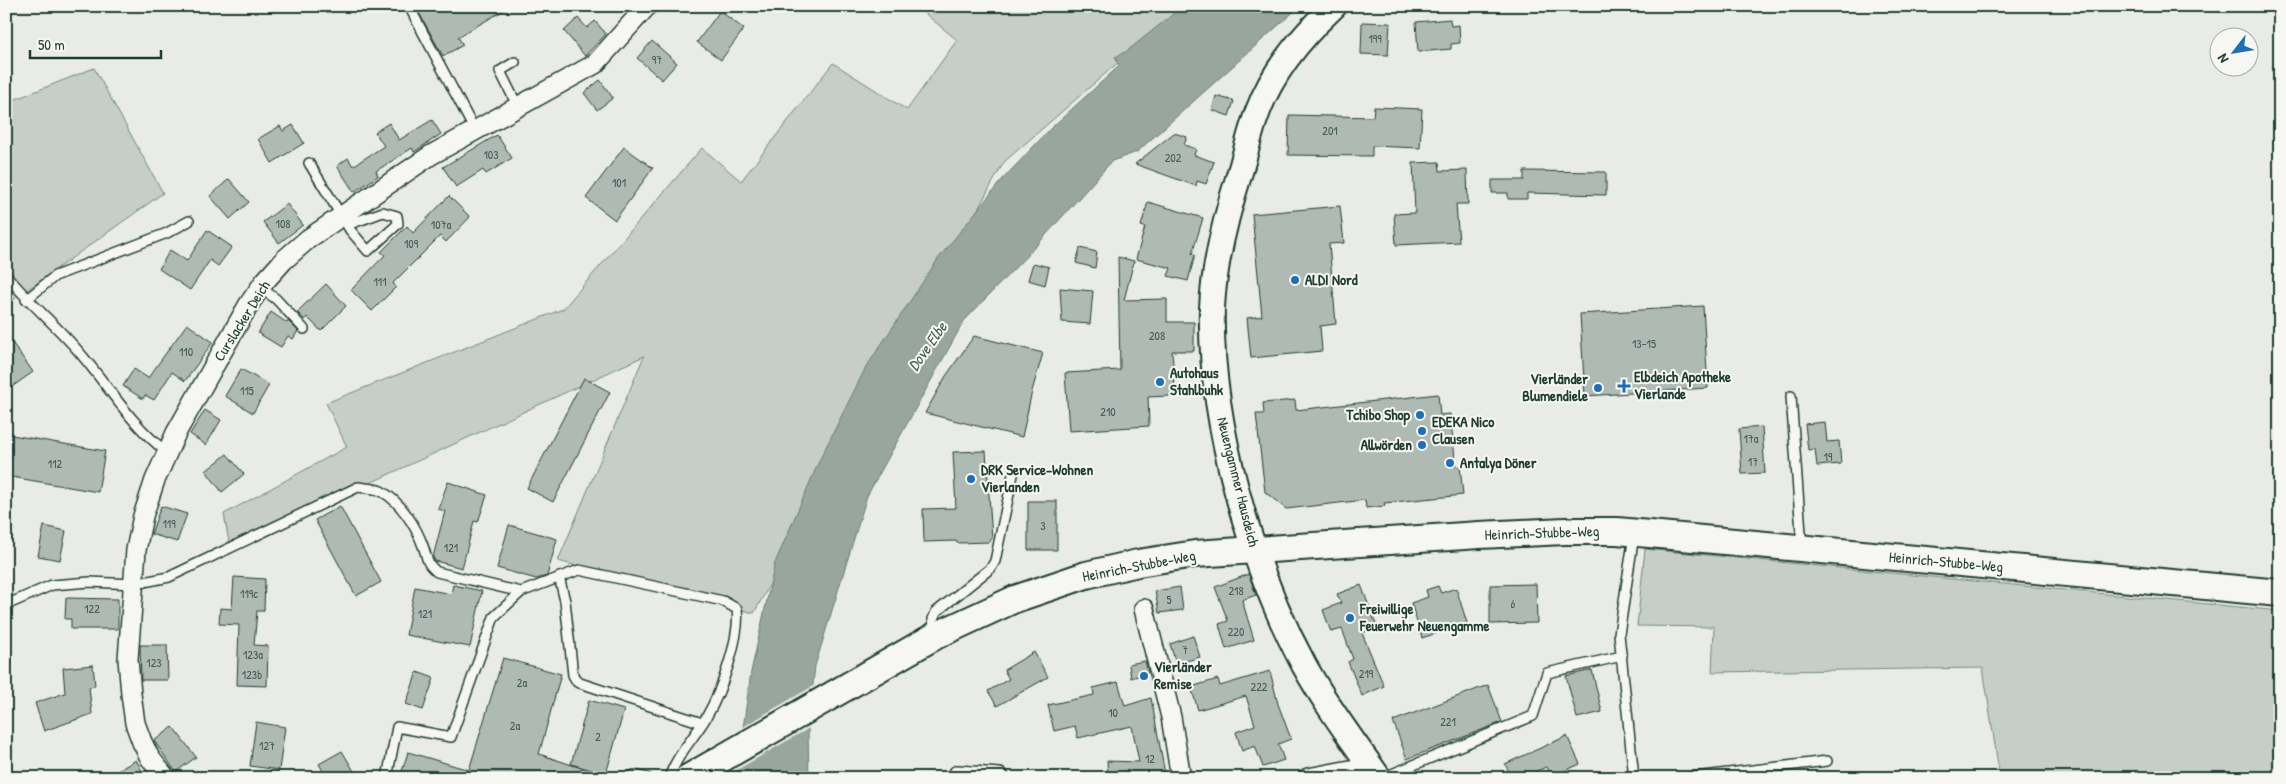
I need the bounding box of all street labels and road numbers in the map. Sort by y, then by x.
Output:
street label: Curslacker Deich [208,276,275,365]
street label: Neuengammer Hausdeich [1212,415,1265,549]
street label: Heinrich-Stubbe-Weg [1484,520,1600,545]
street label: Heinrich-Stubbe-Weg [1081,544,1198,587]
street label: Heinrich-Stubbe-Weg [1888,546,2004,577]

